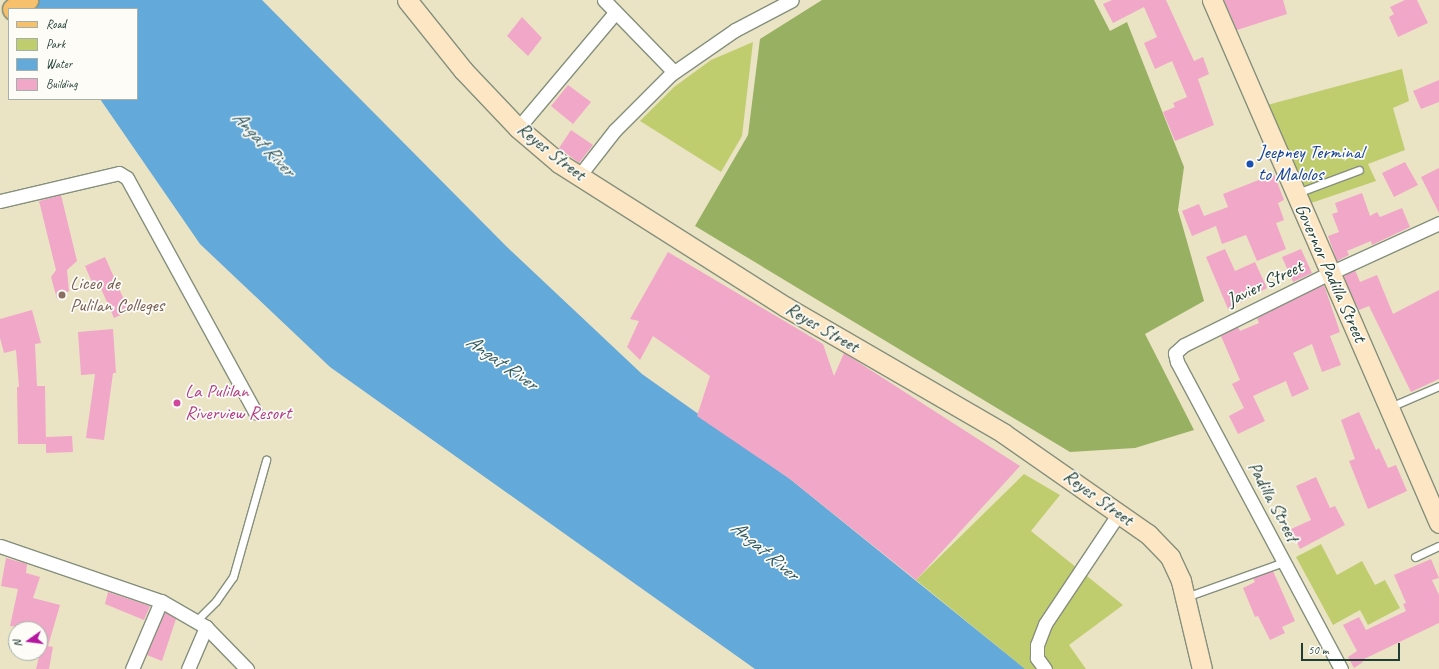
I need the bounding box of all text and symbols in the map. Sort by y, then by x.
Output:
legend [8,8,138,100]
text: Road [46,16,66,32]
text: Park [46,36,65,52]
text: Water [46,56,72,72]
text: Building [46,76,78,92]
water label: Angat River [228,105,300,181]
street label: Reyes Street [512,118,590,186]
place label: Jeepney Terminal to Malolos [1258,142,1364,186]
marker: Jeepney Terminal to Malolos [1245,159,1255,169]
street label: Governor Padilla Street [1289,200,1371,346]
street label: Javier Street [1223,256,1307,312]
place label: Liceo de Pulilan Colleges [70,273,164,317]
marker: Liceo de Pulilan Colleges [57,290,67,300]
street label: Reyes Street [781,298,863,358]
water label: Angat River [462,329,542,395]
place label: La Pulilan Riverview Resort [185,381,291,425]
marker: La Pulilan Riverview Resort [172,398,182,408]
street label: Padilla Street [1242,458,1304,546]
street label: Reyes Street [1058,465,1138,531]
water label: Angat River [726,515,804,585]
north arrow [8,621,48,661]
scale bar [1303,635,1402,661]
text: N [10,639,25,649]
text: 50 m [1308,642,1328,658]

